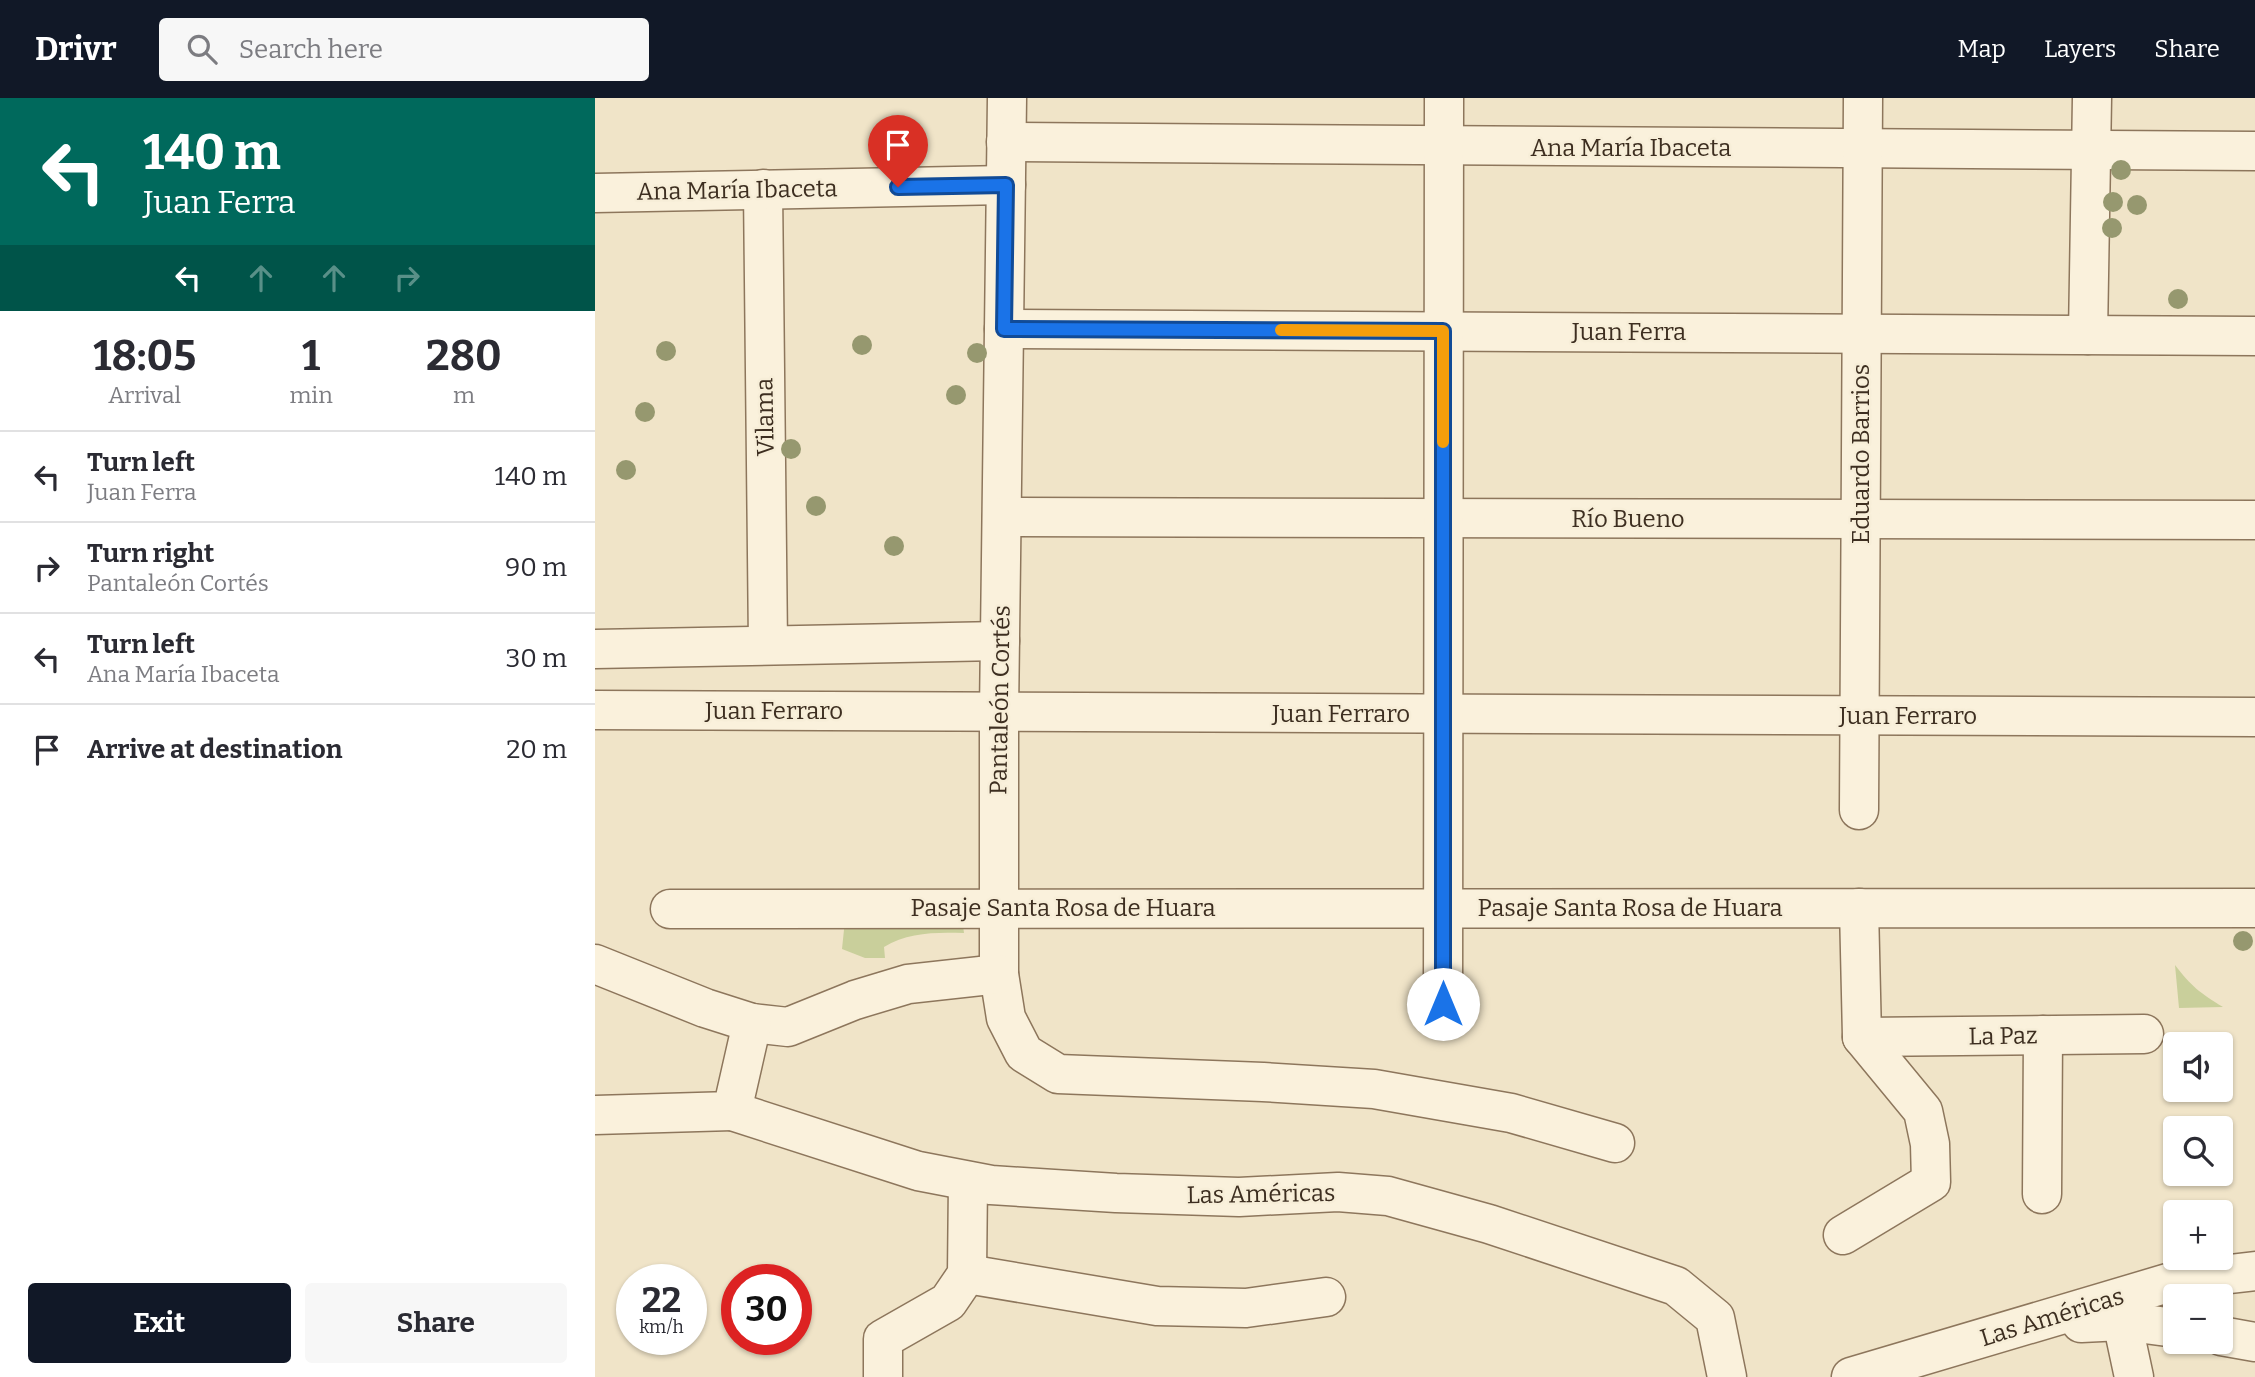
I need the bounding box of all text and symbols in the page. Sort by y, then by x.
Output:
search box [159,18,649,81]
text: Drivr [35,29,117,69]
icon: search [183,30,221,68]
text: Search here [239,34,383,65]
text: Map [1958,35,2006,63]
text: Layers [2044,35,2116,63]
text: Share [2154,35,2220,63]
pin [868,115,928,187]
text: 140 m [143,123,281,182]
icon: left [28,126,119,217]
icon: arrive [879,126,917,164]
street label: Ana María Ibaceta [1531,134,1731,162]
street label: Ana María Ibaceta [636,174,838,206]
text: Juan Ferra [143,183,296,221]
icon: left [169,259,207,297]
icon: ahead [242,259,280,297]
icon: ahead [315,259,353,297]
icon: right [388,259,426,297]
street label: Juan Ferra [1571,318,1686,346]
text: 18:05 [93,331,196,381]
text: 1 [302,331,320,381]
text: 280 [426,331,502,381]
street label: Eduardo Barrios [1847,364,1875,544]
street label: Vilama [750,378,780,456]
text: Arrival [108,381,181,409]
text: min [289,381,333,409]
text: m [453,381,475,409]
text: Turn left [87,447,195,478]
icon: left [28,458,66,496]
text: 140 m [495,461,567,492]
text: Juan Ferra [87,478,197,506]
street label: Río Bueno [1571,505,1685,533]
text: Turn right [87,538,214,569]
icon: right [28,549,66,587]
text: 90 m [505,552,567,583]
text: Pantaleón Cortés [87,569,269,597]
street label: Pantaleón Cortés [984,605,1016,795]
text: Turn left [87,629,195,660]
icon: left [28,640,66,678]
text: 30 m [506,643,567,674]
text: Ana María Ibaceta [87,660,280,688]
street label: Juan Ferraro [704,697,843,725]
street label: Juan Ferraro [1271,700,1410,728]
street label: Juan Ferraro [1838,702,1977,730]
icon: arrive [28,731,66,769]
text: Arrive at destination [87,734,342,765]
text: 20 m [506,734,567,765]
street label: Pasaje Santa Rosa de Huara [910,894,1216,922]
street label: Pasaje Santa Rosa de Huara [1477,894,1783,922]
position arrow [1406,967,1480,1041]
street label: La Paz [1968,1021,2038,1051]
map controls [2163,1032,2233,1354]
button: sound [2163,1032,2233,1102]
button: search [2163,1116,2233,1186]
street label: Las Américas [1186,1179,1336,1209]
button: + [2163,1200,2233,1270]
speed limit sign: 30 [721,1264,812,1355]
text: 22 [642,1279,681,1321]
street label: Las Américas [1977,1282,2127,1352]
button: Exit [28,1283,291,1363]
button: Share [305,1283,567,1363]
button: − [2163,1284,2233,1354]
text: km/h [639,1316,684,1338]

